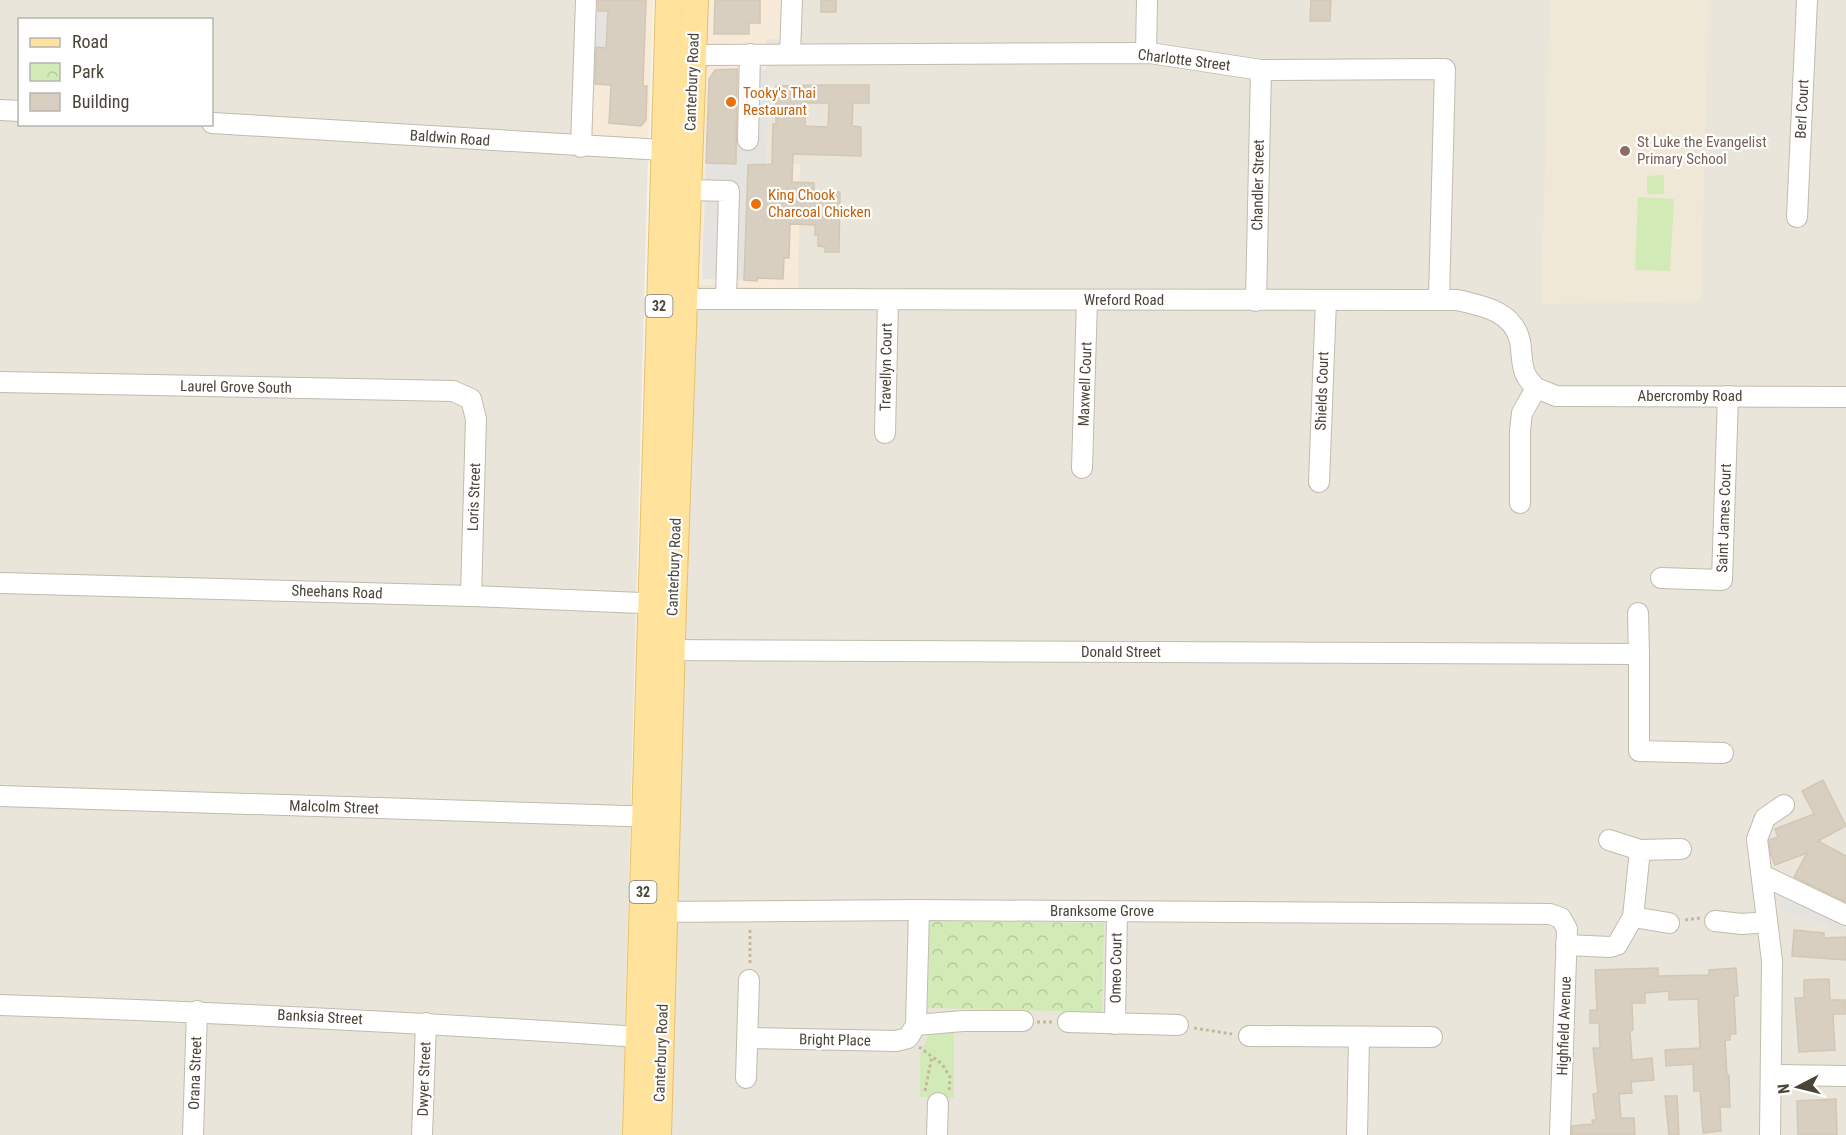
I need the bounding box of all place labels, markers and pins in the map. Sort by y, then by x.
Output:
place label: Tooky's Thai Restaurant [743,84,816,119]
marker: Tooky's Thai Restaurant [724,95,738,109]
place label: St Luke the Evangelist Primary School [1637,133,1767,168]
marker: St Luke the Evangelist Primary School [1618,144,1632,158]
place label: King Chook Charcoal Chicken [768,186,871,221]
marker: King Chook Charcoal Chicken [749,197,763,211]

